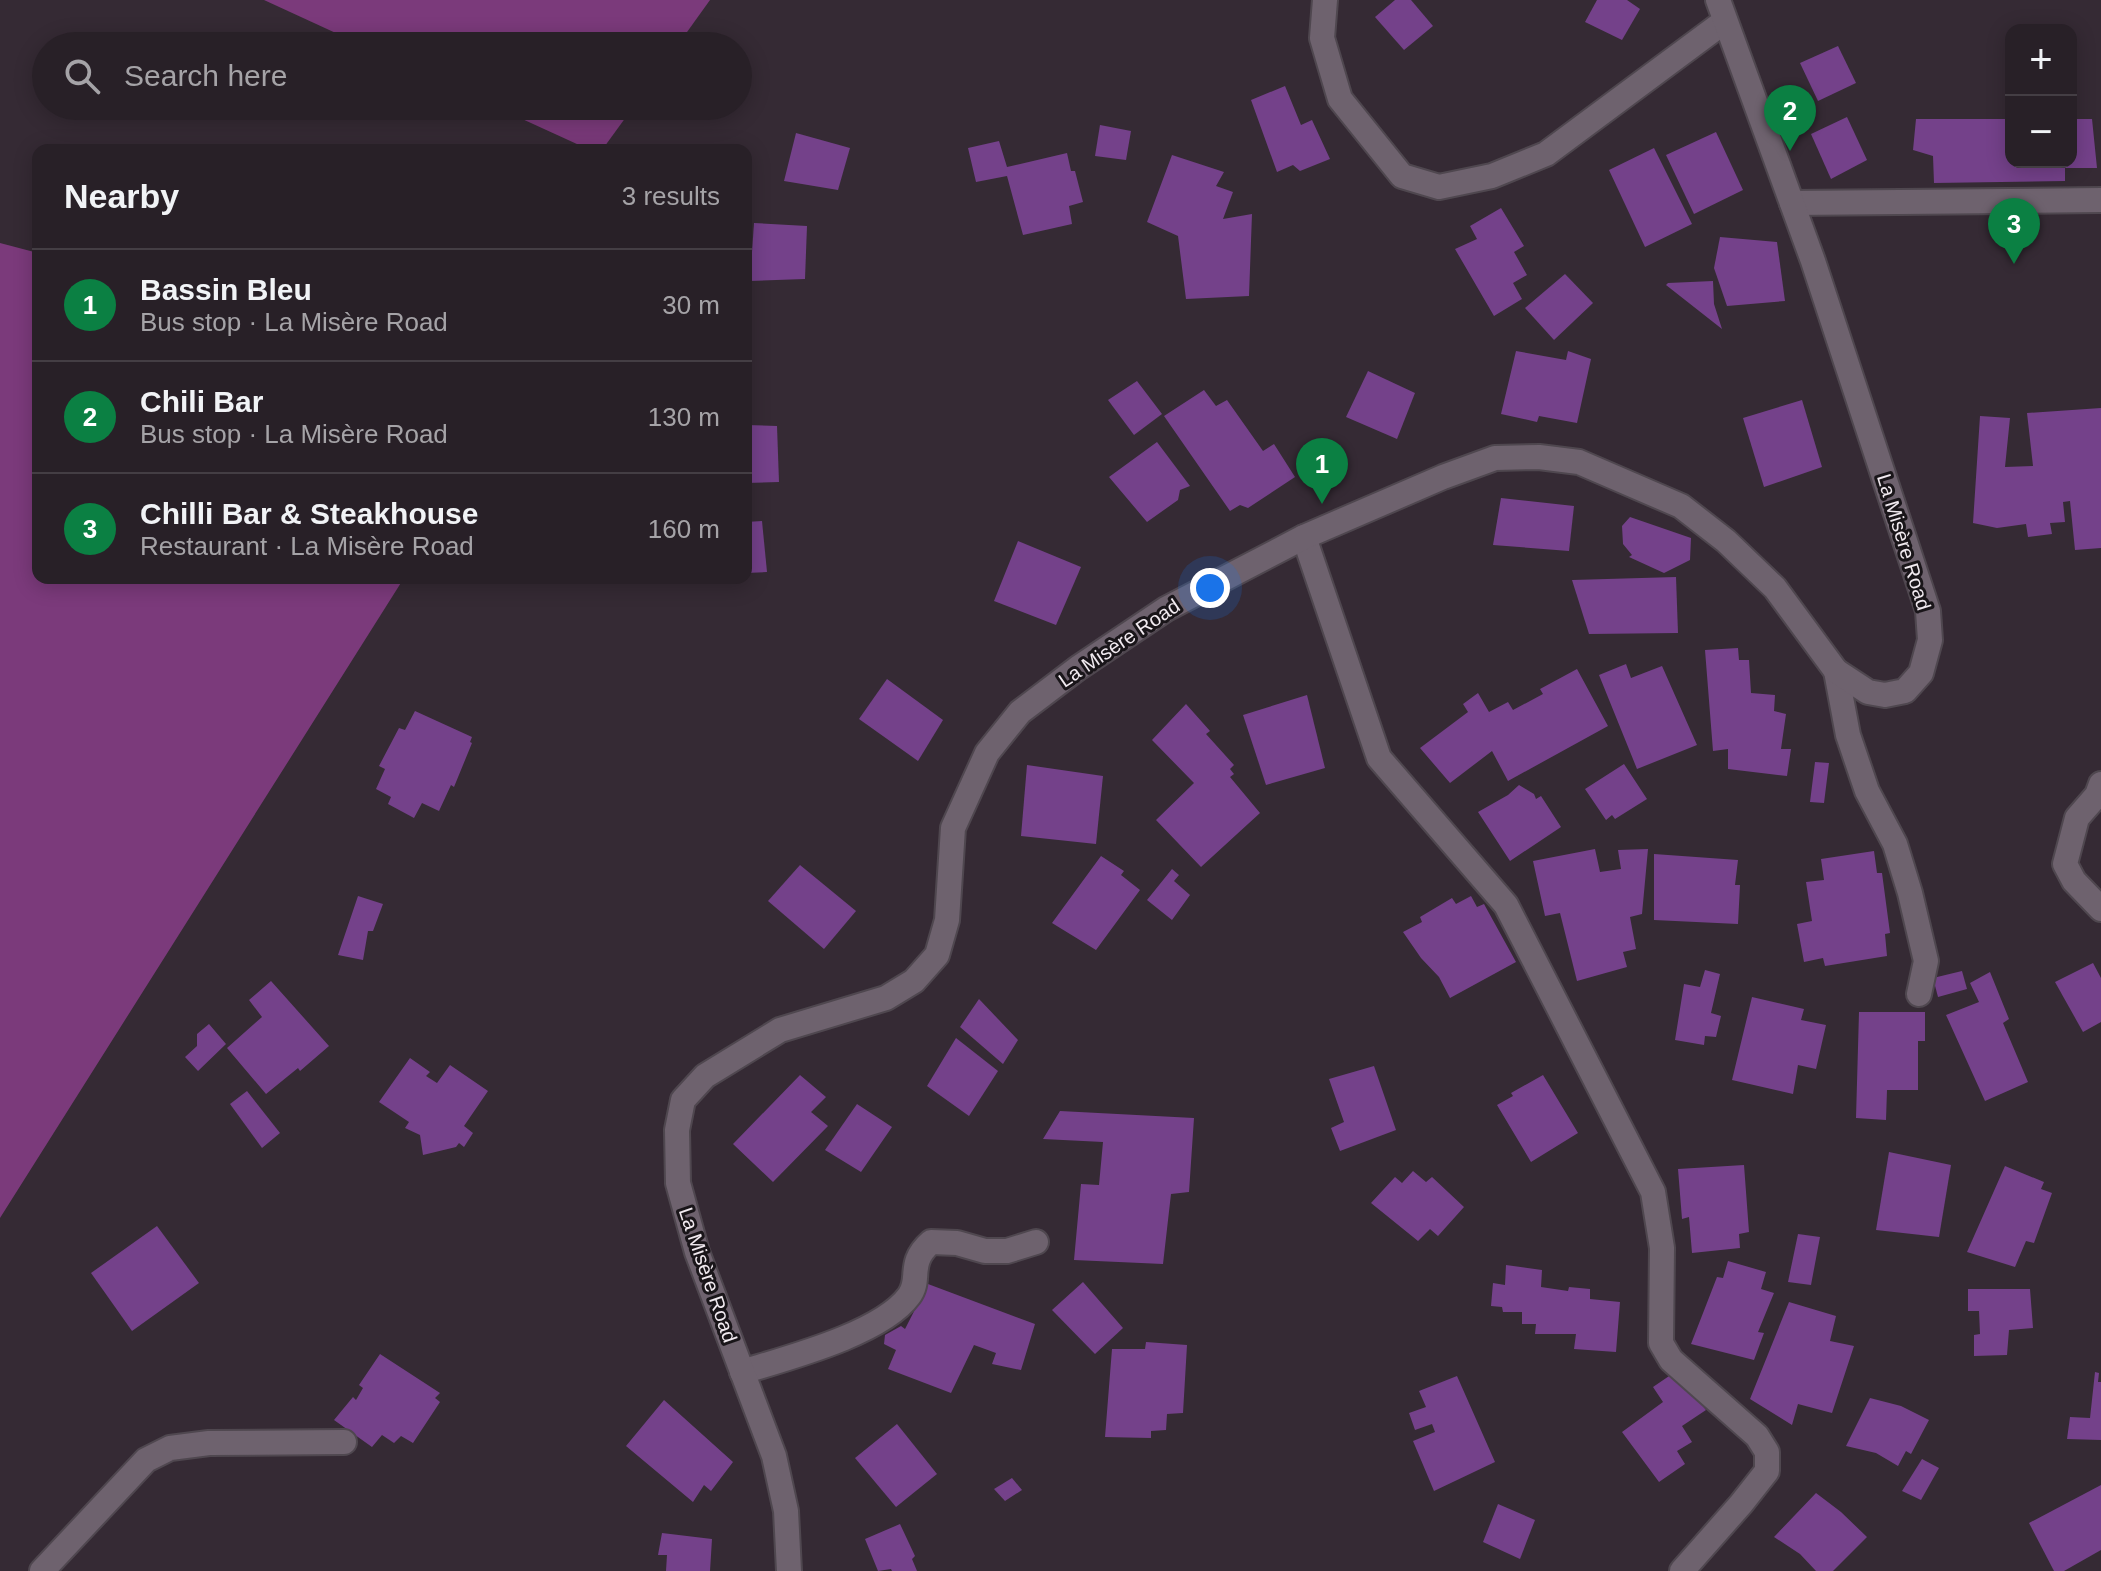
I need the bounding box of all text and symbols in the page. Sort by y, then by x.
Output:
map controls [2005,24,2077,168]
button: + [2005,24,2077,96]
search box [32,32,752,120]
icon: search [60,54,104,98]
text: Search here [124,59,287,92]
pin: 2 [1764,85,1816,151]
button: − [2005,96,2077,168]
text: Nearby [64,177,179,215]
text: 3 results [622,181,720,211]
pin: 3 [1988,198,2040,264]
text: Bassin Bleu [140,273,312,306]
text: 1 [83,290,97,320]
text: 30 m [662,290,720,320]
text: Bus stop · La Misère Road [140,307,448,337]
text: Chili Bar [140,385,263,418]
text: 2 [83,402,97,432]
text: 130 m [648,402,720,432]
text: Bus stop · La Misère Road [140,419,448,449]
pin: 1 [1296,438,1348,504]
street label: La Misère Road [1873,471,1935,613]
text: Chilli Bar & Steakhouse [140,497,478,530]
text: 3 [83,514,97,544]
text: 160 m [648,514,720,544]
text: Restaurant · La Misère Road [140,531,474,561]
your location [1190,568,1230,608]
street label: La Misère Road [1054,594,1184,692]
street label: La Misère Road [675,1205,741,1345]

